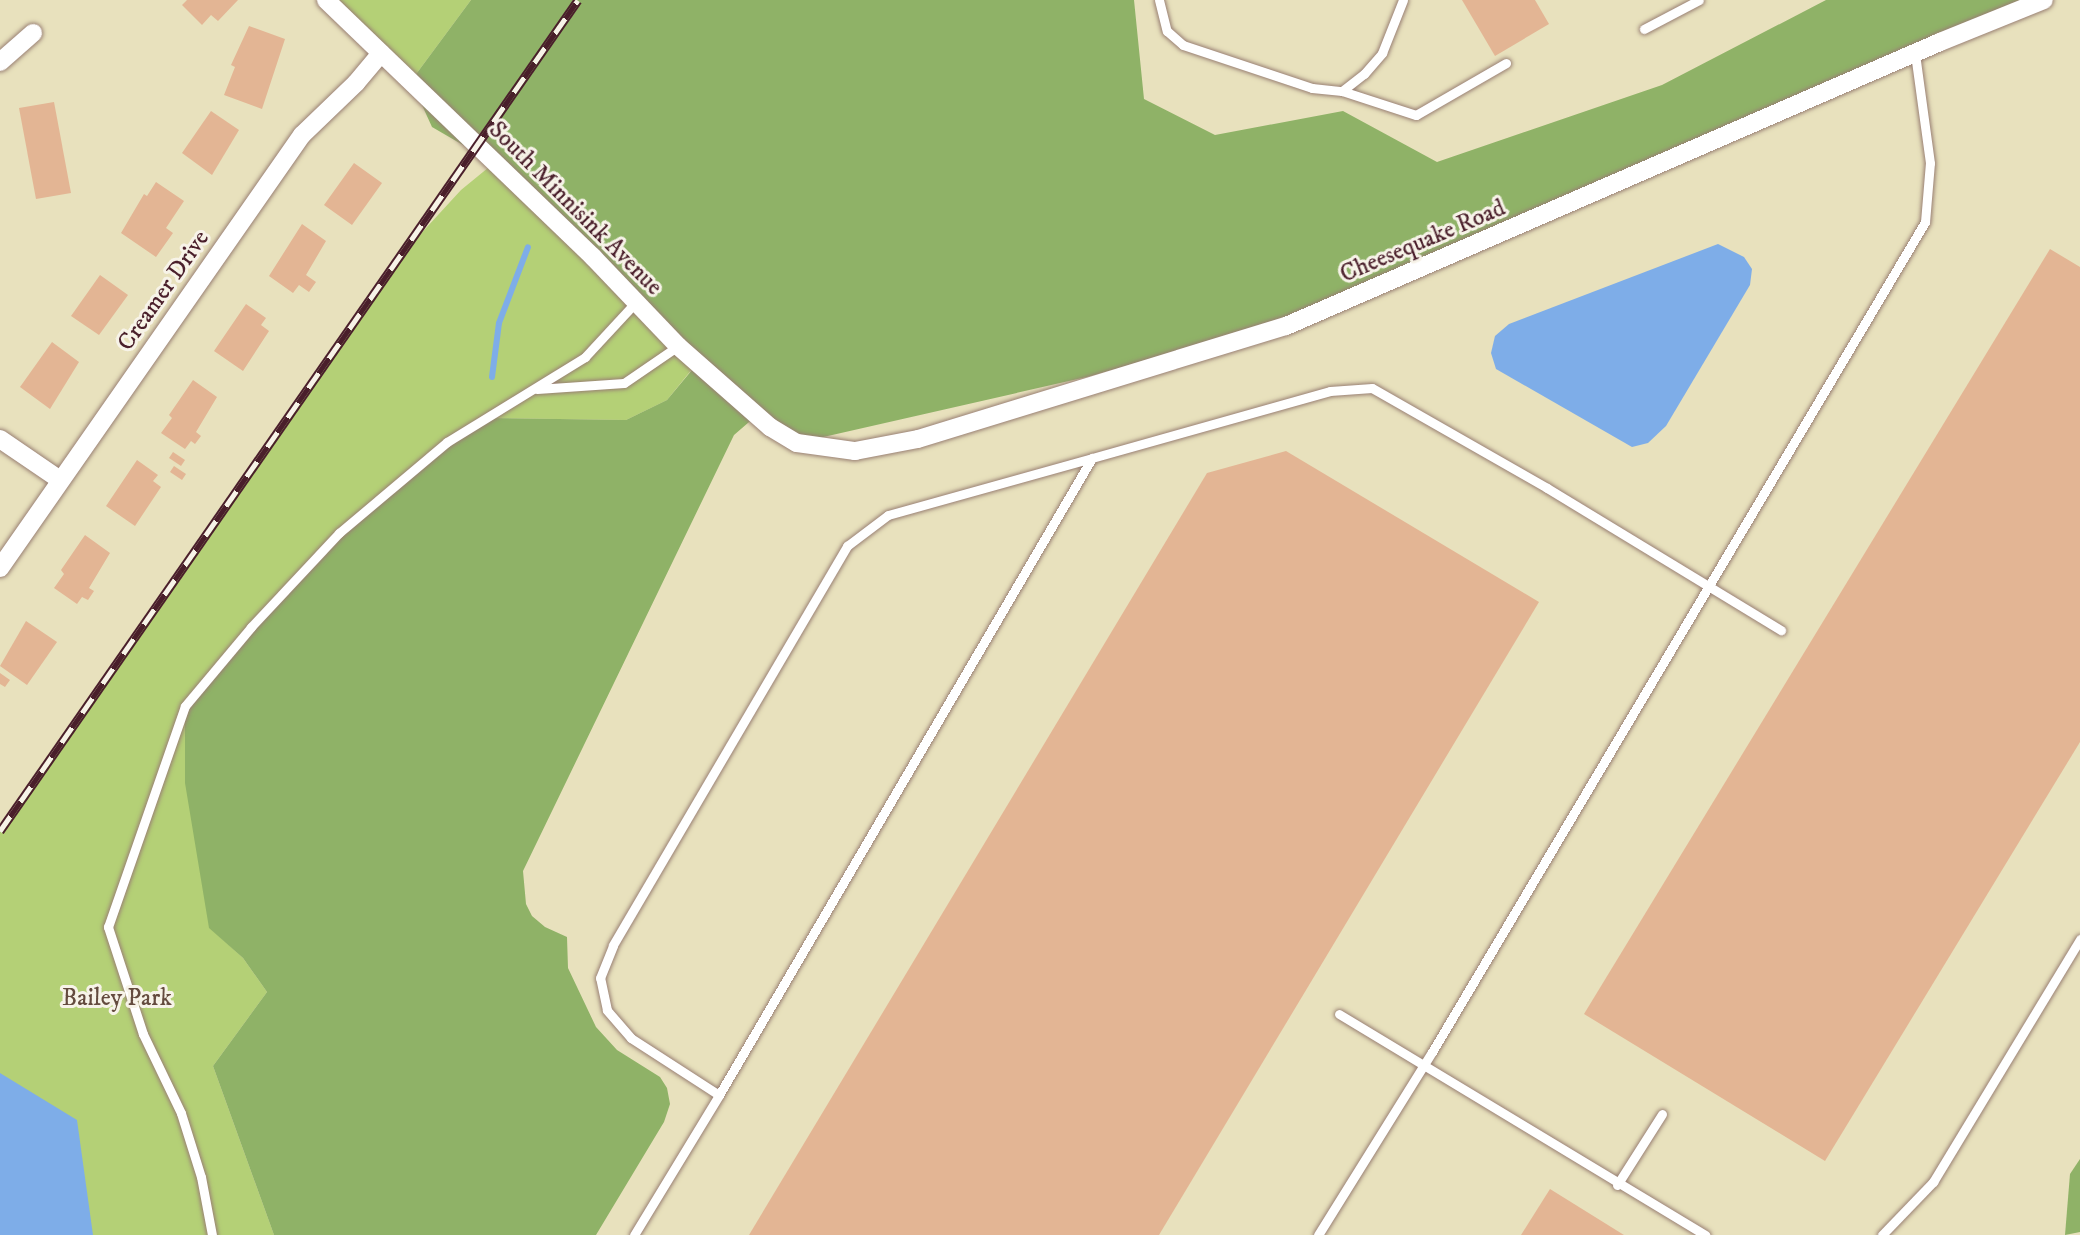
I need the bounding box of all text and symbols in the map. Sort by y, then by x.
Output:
street label: South Minnisink Avenue [482,116,668,302]
street label: Cheesequake Road [1336,194,1510,290]
street label: Creamer Drive [112,225,216,357]
park label: Bailey Park [62,985,172,1013]

